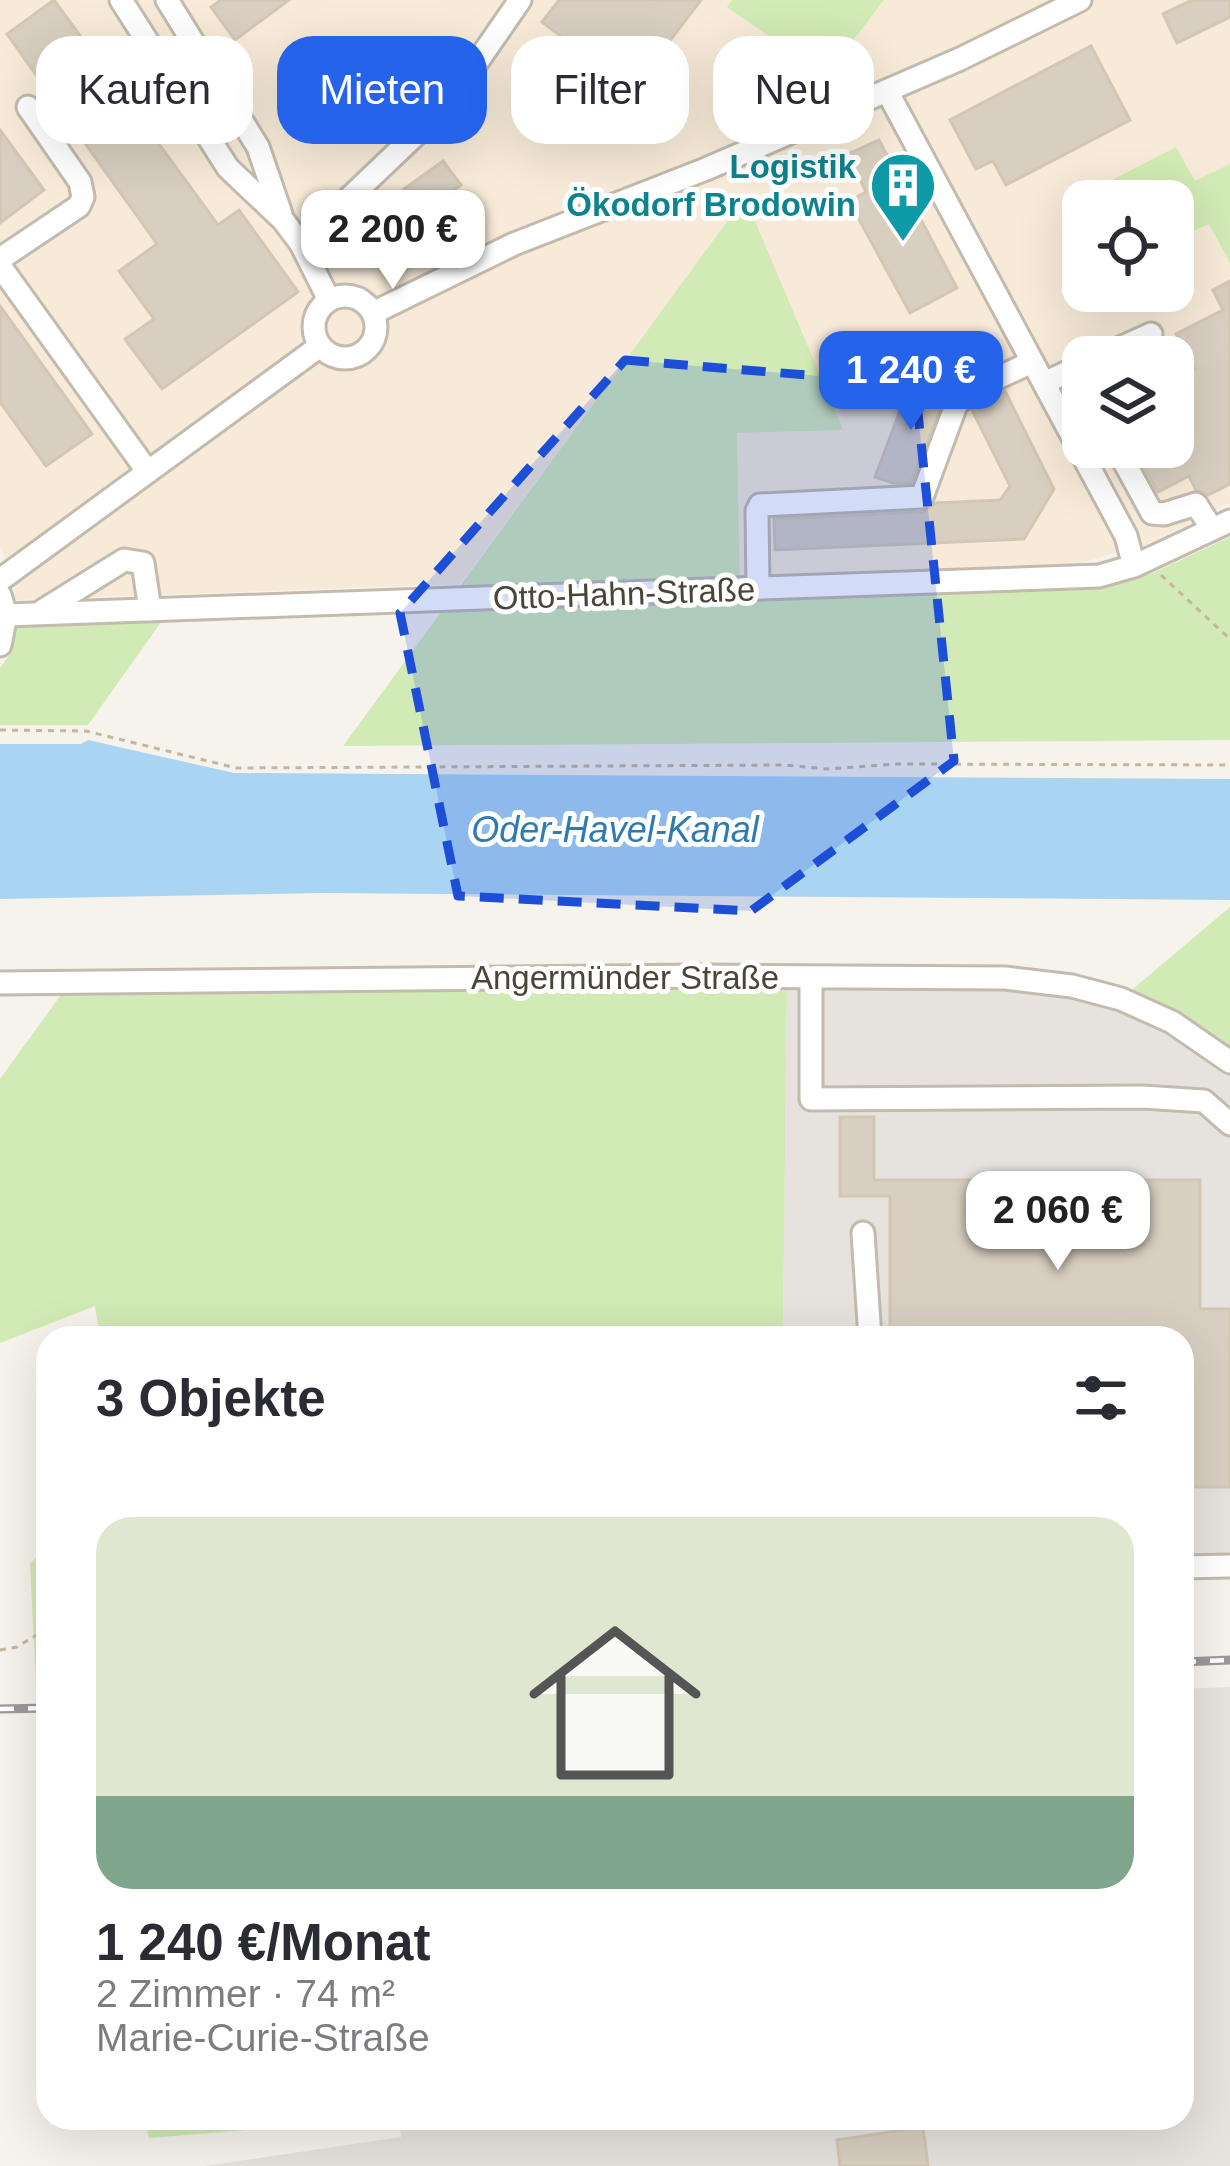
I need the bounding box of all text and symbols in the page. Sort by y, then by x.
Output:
chip: Kaufen [36,36,253,144]
chip: Mieten [277,36,487,144]
chip: Filter [511,36,689,144]
chip: Neu [713,36,874,144]
place label: Logistik Ökodorf Brodowin [566,148,857,223]
building icon: Logistik Ökodorf Brodowin [868,150,938,244]
map controls [1062,180,1194,468]
button: locate [1062,180,1194,312]
pin: 2 200 € [282,190,504,292]
text: 2 200 € [328,207,458,250]
pin: 1 240 € [800,331,1022,433]
button: layers [1062,336,1194,468]
text: 1 240 € [846,348,976,391]
street label: Otto-Hahn-Straße [492,570,756,617]
water label: Oder-Havel-Kanal [471,809,760,850]
street label: Angermünder Straße [471,959,779,996]
pin: 2 060 € [947,1171,1169,1273]
text: 2 060 € [993,1188,1123,1231]
icon: filters [1068,1365,1134,1431]
text: 3 Objekte [96,1370,326,1427]
icon: home [507,1595,723,1811]
text: 1 240 €/Monat [96,1914,430,1971]
text: 2 Zimmer · 74 m² [96,1972,395,2015]
text: Marie-Curie-Straße [96,2016,430,2059]

